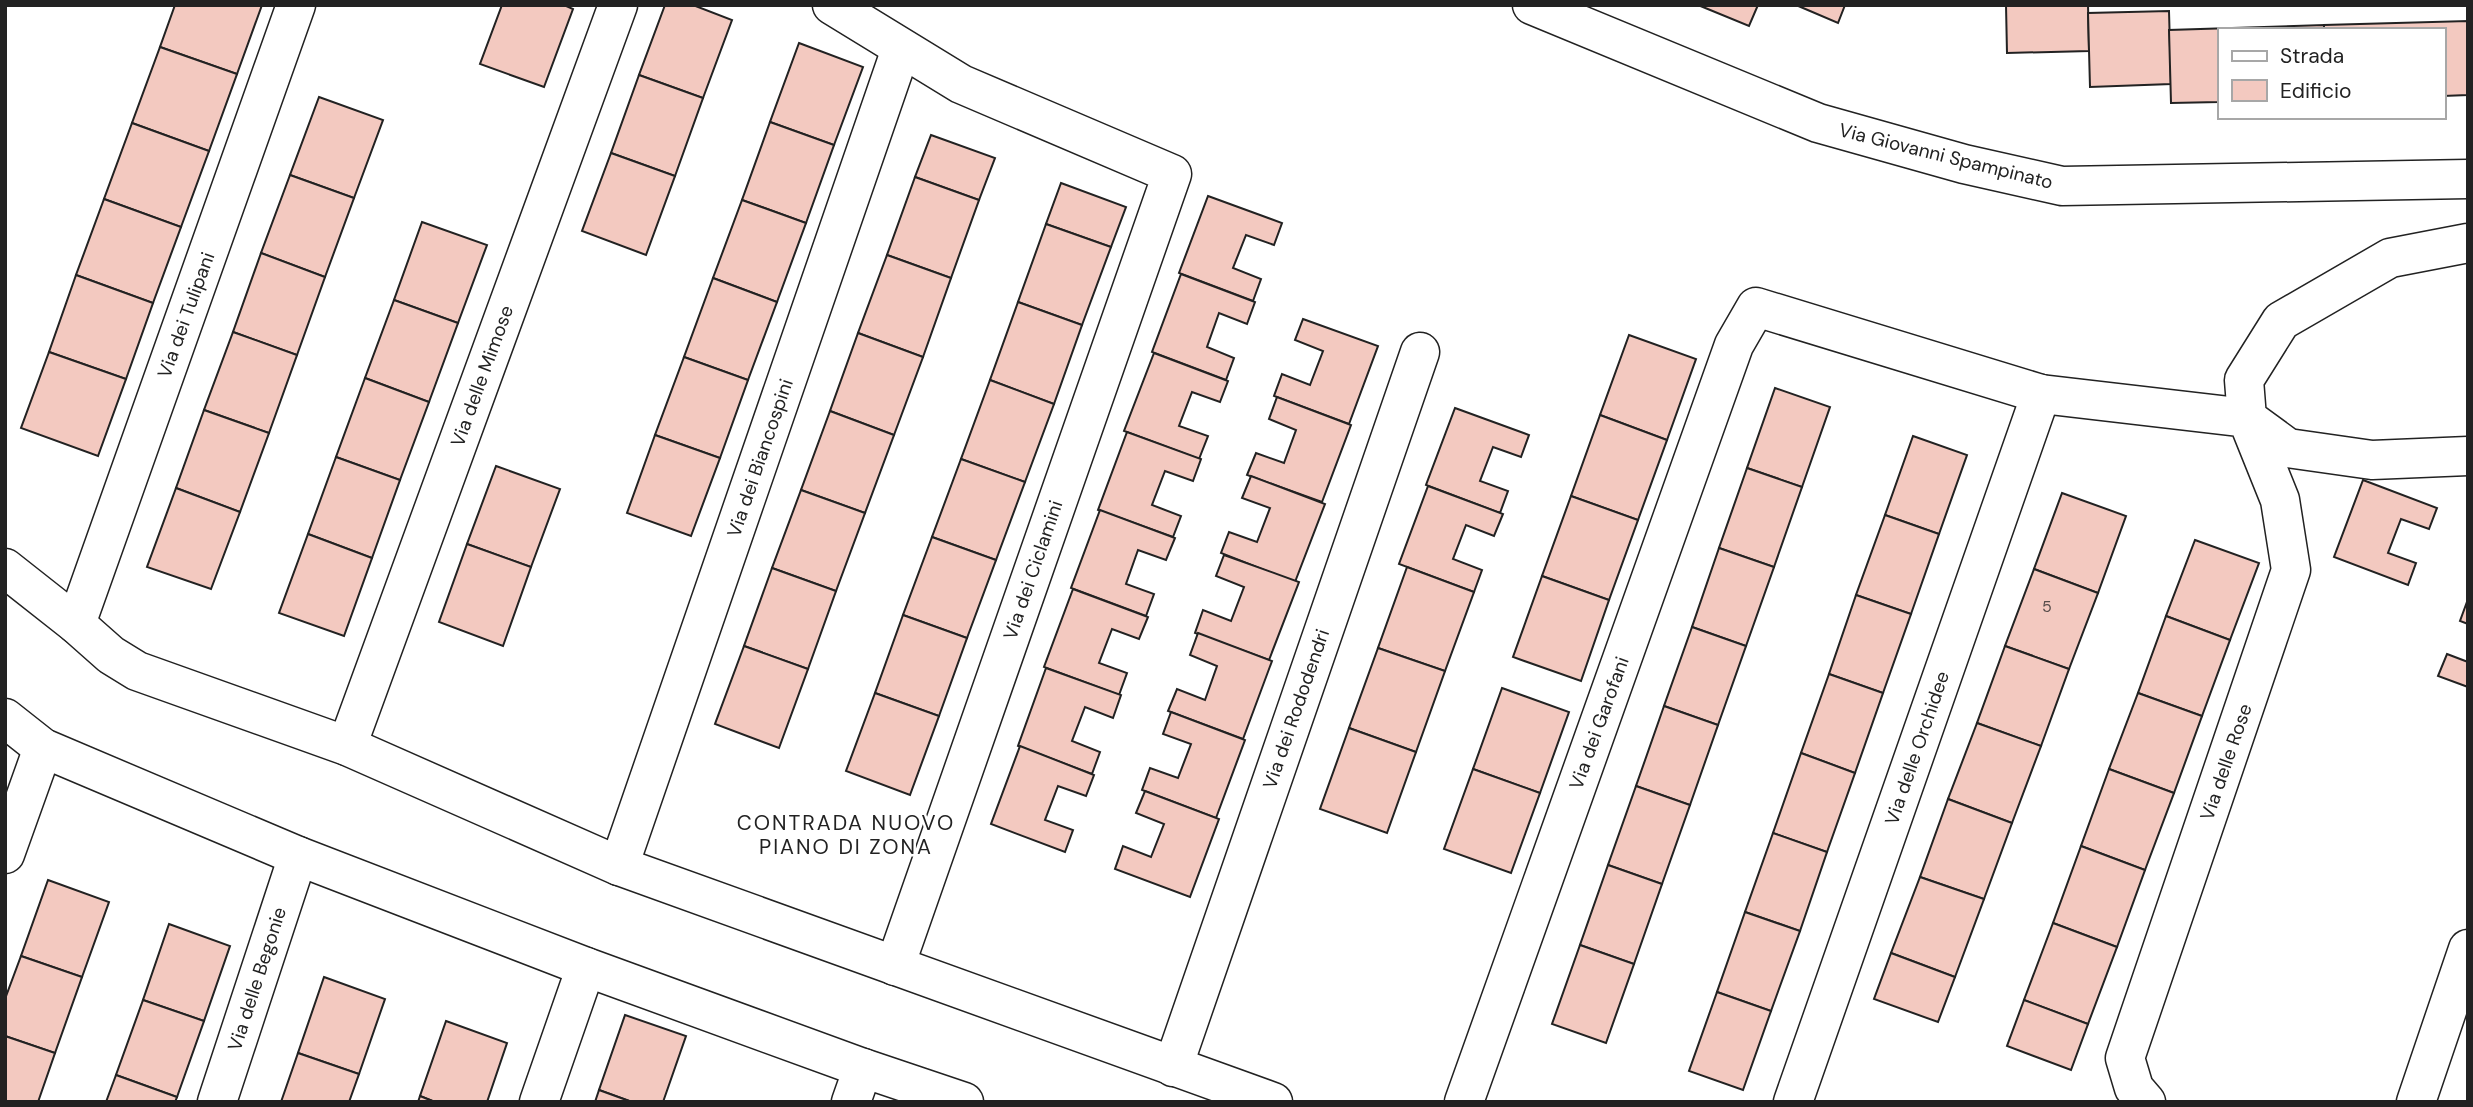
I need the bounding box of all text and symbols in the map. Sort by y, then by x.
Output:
legend [2218,28,2445,119]
text: Strada [2280,42,2344,70]
text: Edificio [2280,77,2351,105]
street label: Via Giovanni Spampinato [1836,117,2056,195]
street label: Via dei Tulipani [152,249,220,381]
street label: Via delle Mimose [445,302,519,450]
street label: Via dei Biancospini [721,376,799,540]
street label: Via dei Ciclamini [997,497,1069,643]
house number: 5 [2042,596,2052,617]
street label: Via dei Rododendri [1257,626,1335,792]
street label: Via dei Garofani [1563,653,1635,793]
street label: Via delle Orchidee [1879,668,1955,828]
street label: Via delle Rose [2194,700,2258,824]
district label: CONTRADA NUOVO PIANO DI ZONA [737,809,955,861]
street label: Via delle Begonie [222,904,292,1054]

